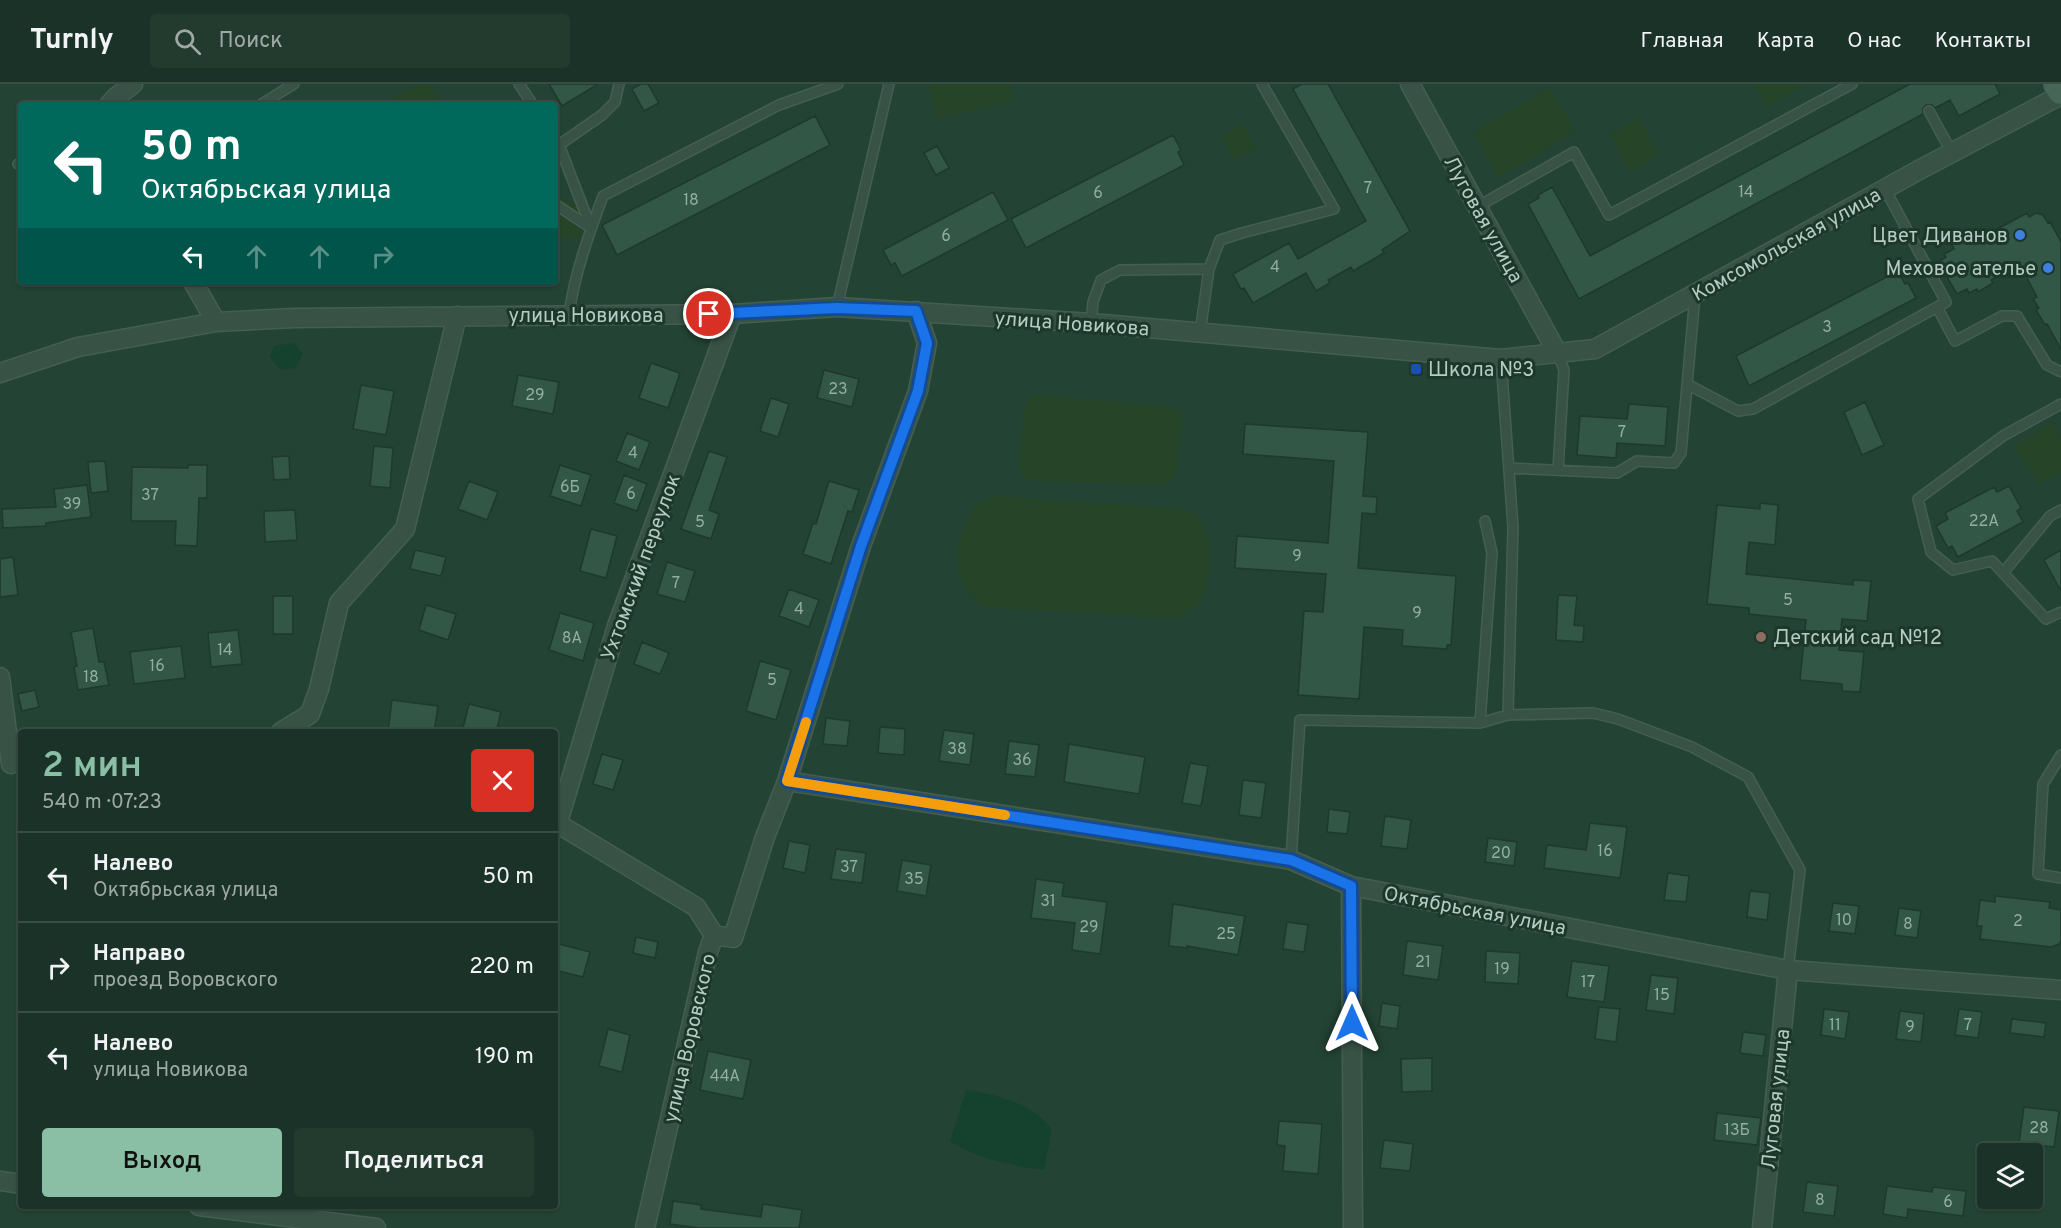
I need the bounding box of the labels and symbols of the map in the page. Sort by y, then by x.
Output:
street label: Луговая улица [1437,152,1528,288]
house number: 7 [1364,179,1372,199]
street label: Комсомольская улица [1688,183,1886,309]
house number: 14 [1738,183,1754,203]
house number: 6 [1093,184,1103,204]
house number: 18 [683,191,699,211]
place label: Цвет Диванов [1872,224,2008,250]
house number: 6 [941,227,951,247]
marker: Цвет Диванов [2013,228,2027,242]
place label: Меховое ателье [1886,257,2036,283]
house number: 4 [1270,258,1280,278]
marker: Меховое ателье [2041,261,2055,275]
pin [683,288,734,339]
street label: улица Новикова [509,304,663,330]
street label: улица Новикова [994,307,1150,343]
house number: 3 [1822,318,1832,338]
place label: Школа №3 [1428,358,1534,384]
marker: Школа №3 [1409,362,1423,376]
house number: 23 [828,380,848,400]
house number: 29 [525,386,545,406]
house number: 7 [1618,423,1626,443]
house number: 4 [628,444,638,464]
street label: Ухтомский переулок [596,471,688,665]
house number: 6Б [560,478,580,498]
house number: 6 [626,485,636,505]
house number: 37 [141,486,159,506]
house number: 39 [63,495,81,515]
house number: 22А [1969,512,1999,532]
house number: 5 [695,513,705,533]
house number: 9 [1292,547,1302,567]
house number: 7 [672,574,680,594]
house number: 5 [1783,591,1793,611]
house number: 4 [794,600,804,620]
house number: 9 [1412,604,1422,624]
place label: Детский сад №12 [1773,626,1942,652]
house number: 8А [562,629,582,649]
marker: Детский сад №12 [1754,630,1768,644]
house number: 14 [217,641,233,661]
house number: 16 [149,657,165,677]
house number: 18 [83,668,99,688]
house number: 5 [767,671,777,691]
house number: 38 [947,740,967,760]
house number: 36 [1012,751,1032,771]
house number: 16 [1597,842,1613,862]
house number: 20 [1491,844,1511,864]
house number: 37 [840,858,858,878]
house number: 35 [904,870,924,890]
street label: Октябрьская улица [1381,882,1568,942]
house number: 31 [1040,892,1056,912]
house number: 10 [1836,911,1852,931]
house number: 2 [2013,912,2023,932]
house number: 8 [1903,915,1913,935]
house number: 29 [1079,918,1099,938]
house number: 25 [1216,925,1236,945]
street label: улица Воровского [659,951,723,1126]
house number: 21 [1415,953,1431,973]
house number: 19 [1494,960,1510,980]
house number: 17 [1581,973,1595,993]
house number: 15 [1654,986,1670,1006]
position arrow [1320,991,1384,1055]
house number: 11 [1829,1016,1841,1036]
house number: 7 [1964,1016,1972,1036]
house number: 9 [1905,1018,1915,1038]
street label: Луговая улица [1757,1028,1797,1171]
house number: 44А [710,1067,740,1087]
house number: 28 [2029,1119,2049,1139]
house number: 13Б [1724,1121,1750,1141]
house number: 8 [1815,1191,1825,1211]
house number: 6 [1943,1193,1953,1213]

